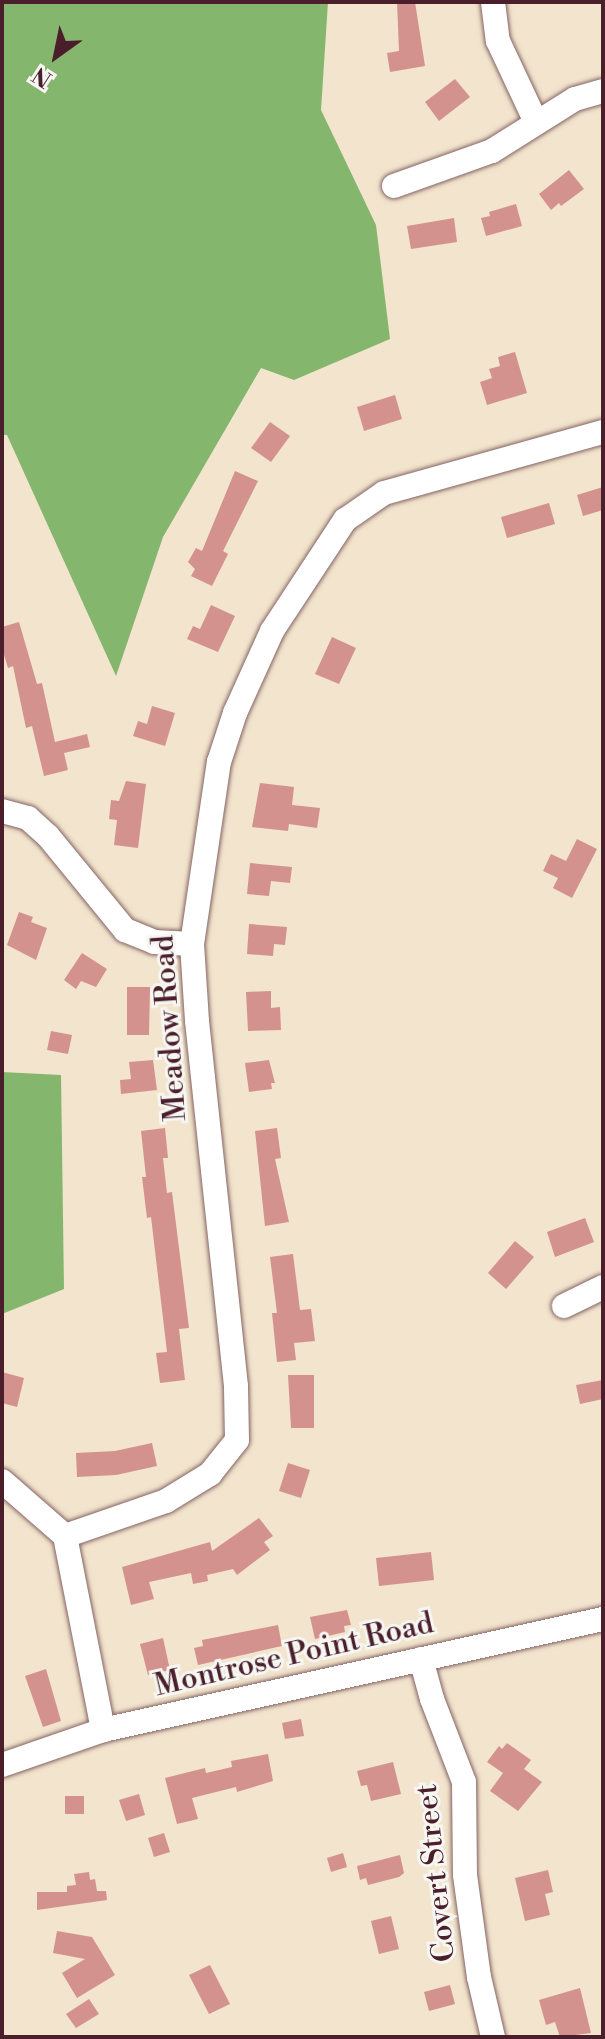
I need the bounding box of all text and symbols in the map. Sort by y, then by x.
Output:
north arrow [16,16,96,96]
text: N [28,60,57,93]
street label: Meadow Road [146,934,194,1122]
street label: Montrose Point Road [151,1605,437,1705]
street label: Covert Street [409,1782,463,1964]

